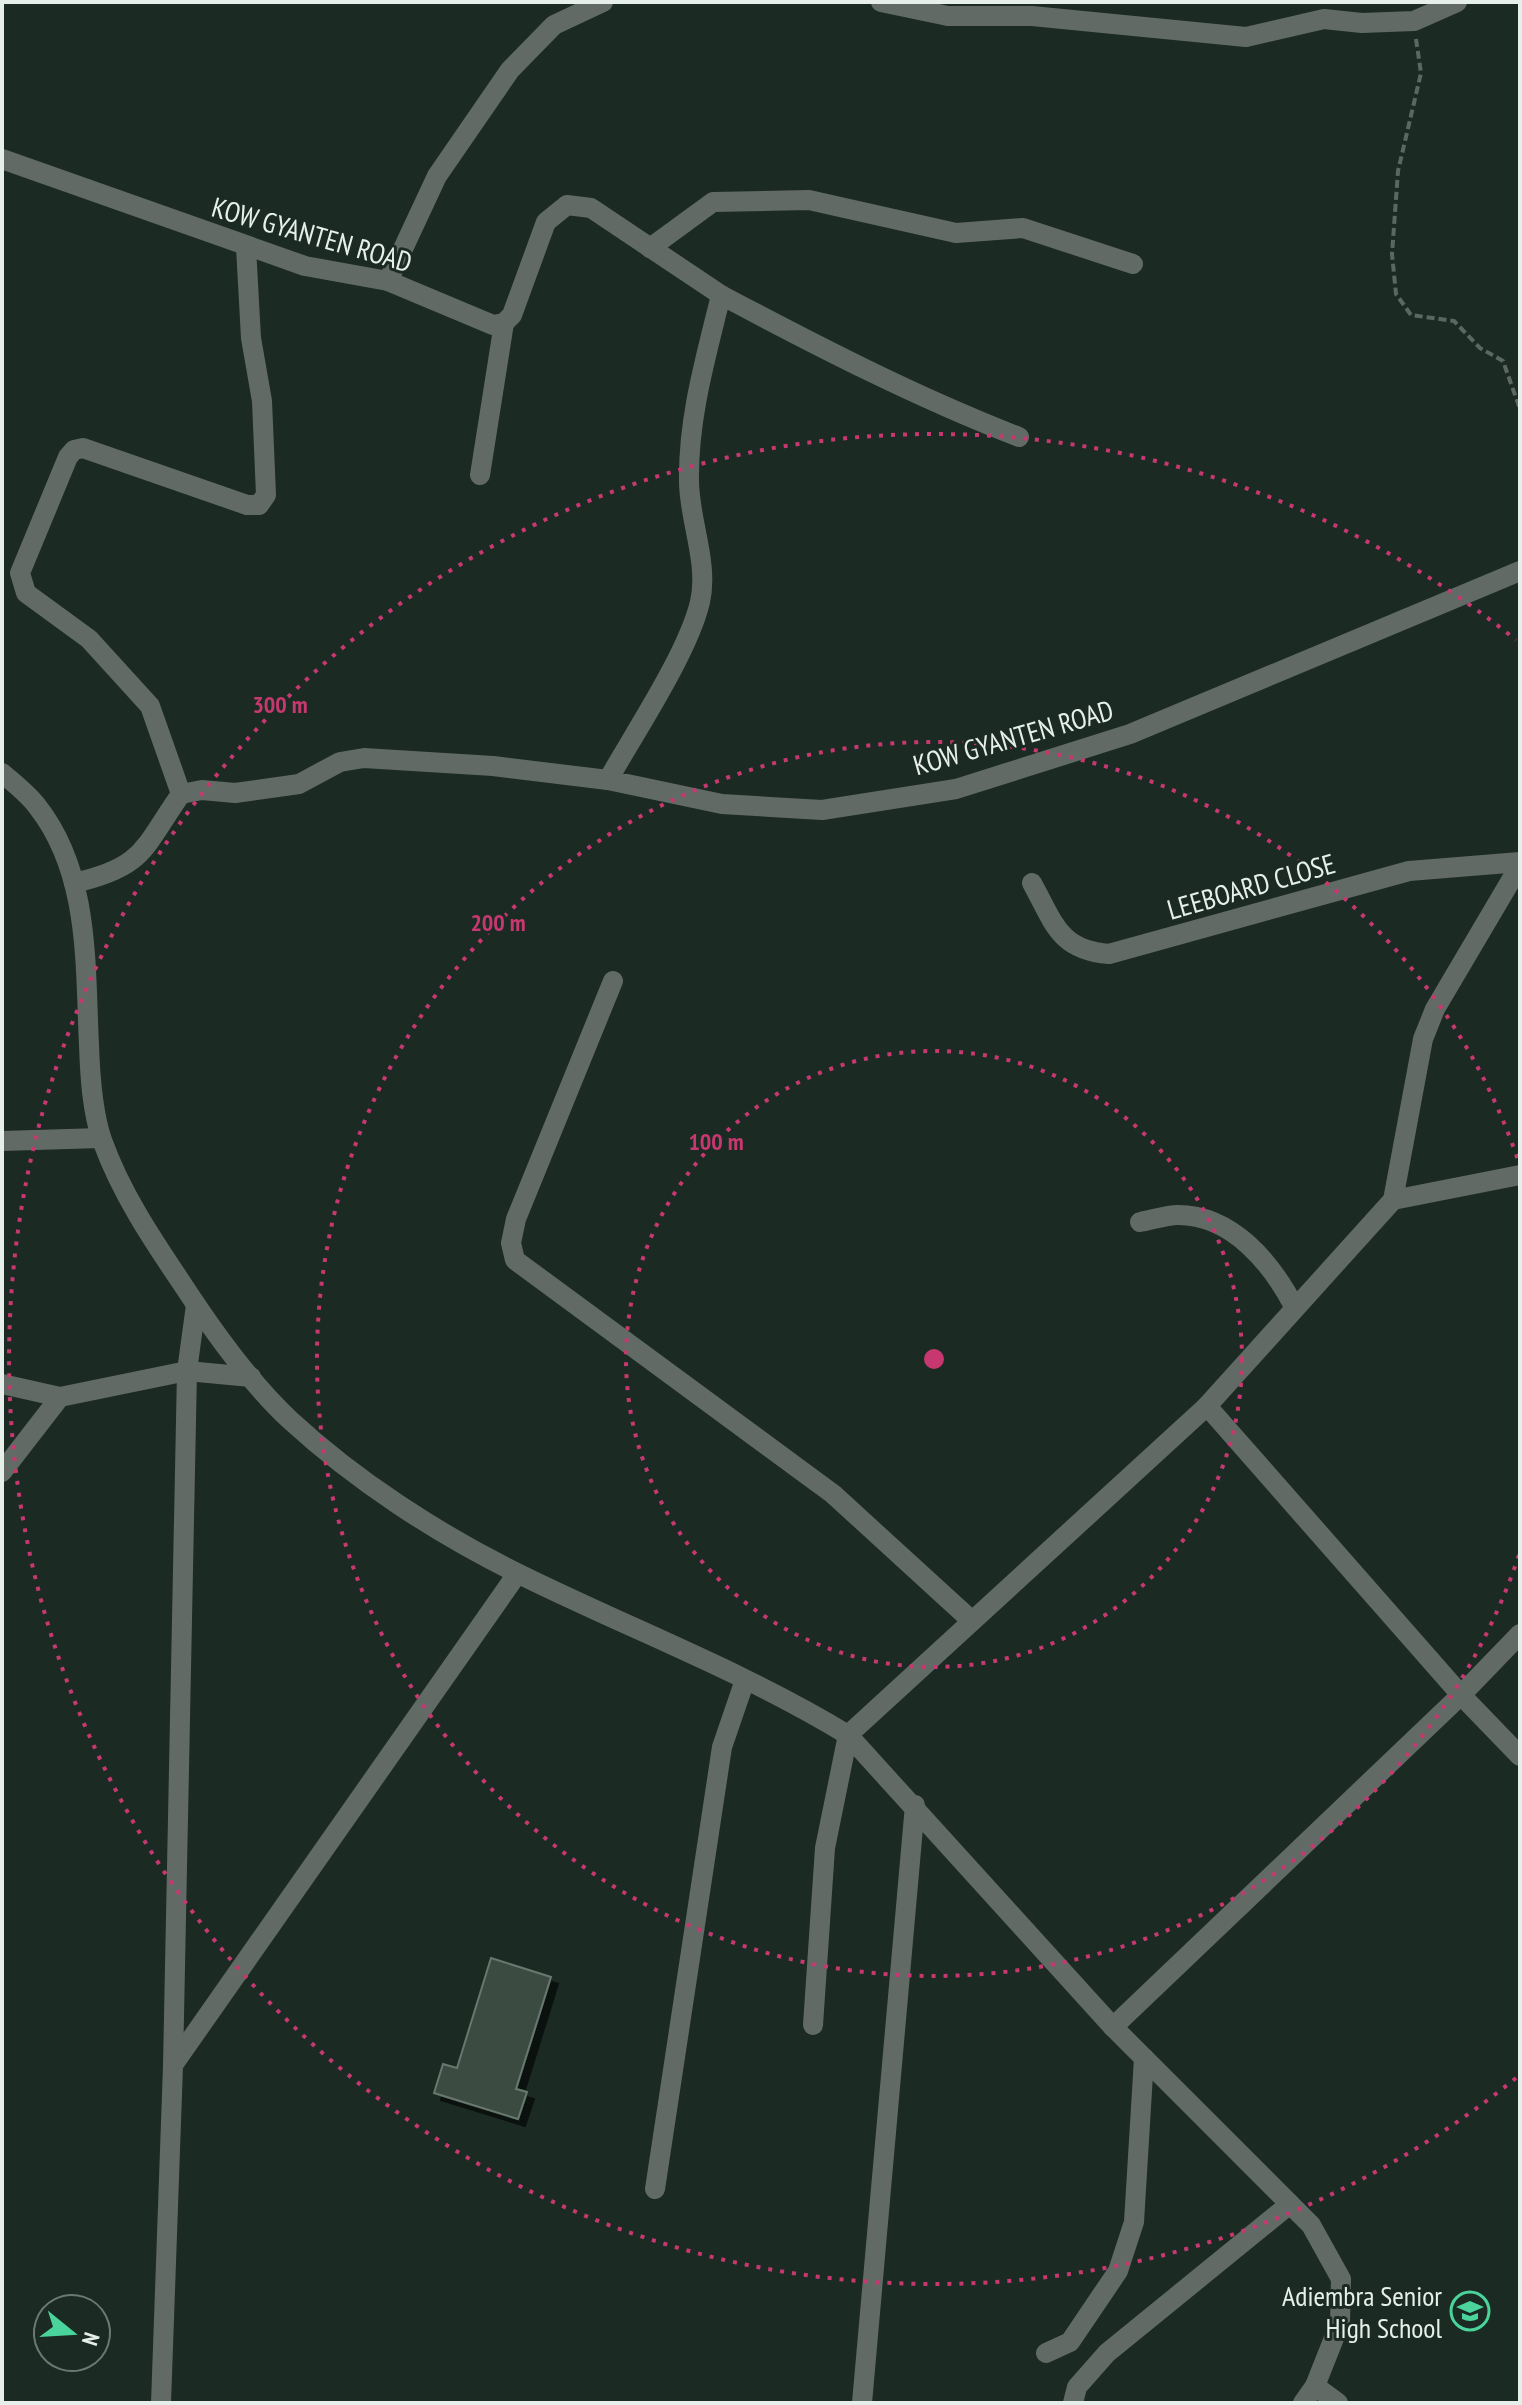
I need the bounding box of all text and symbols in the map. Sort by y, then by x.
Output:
street label: KOW GYANTEN ROAD [208,188,416,280]
text: 300 m [252,689,308,720]
street label: KOW GYANTEN ROAD [909,691,1117,783]
street label: LEEBOARD CLOSE [1163,844,1339,928]
text: 200 m [470,907,526,938]
text: 100 m [688,1126,744,1157]
centre of rings [920,1345,948,1373]
place label: Adiembra Senior High School [1282,2277,1442,2346]
school or university icon: Adiembra Senior High School [1449,2290,1491,2332]
north arrow [32,2293,112,2373]
text: N [76,2329,106,2349]

